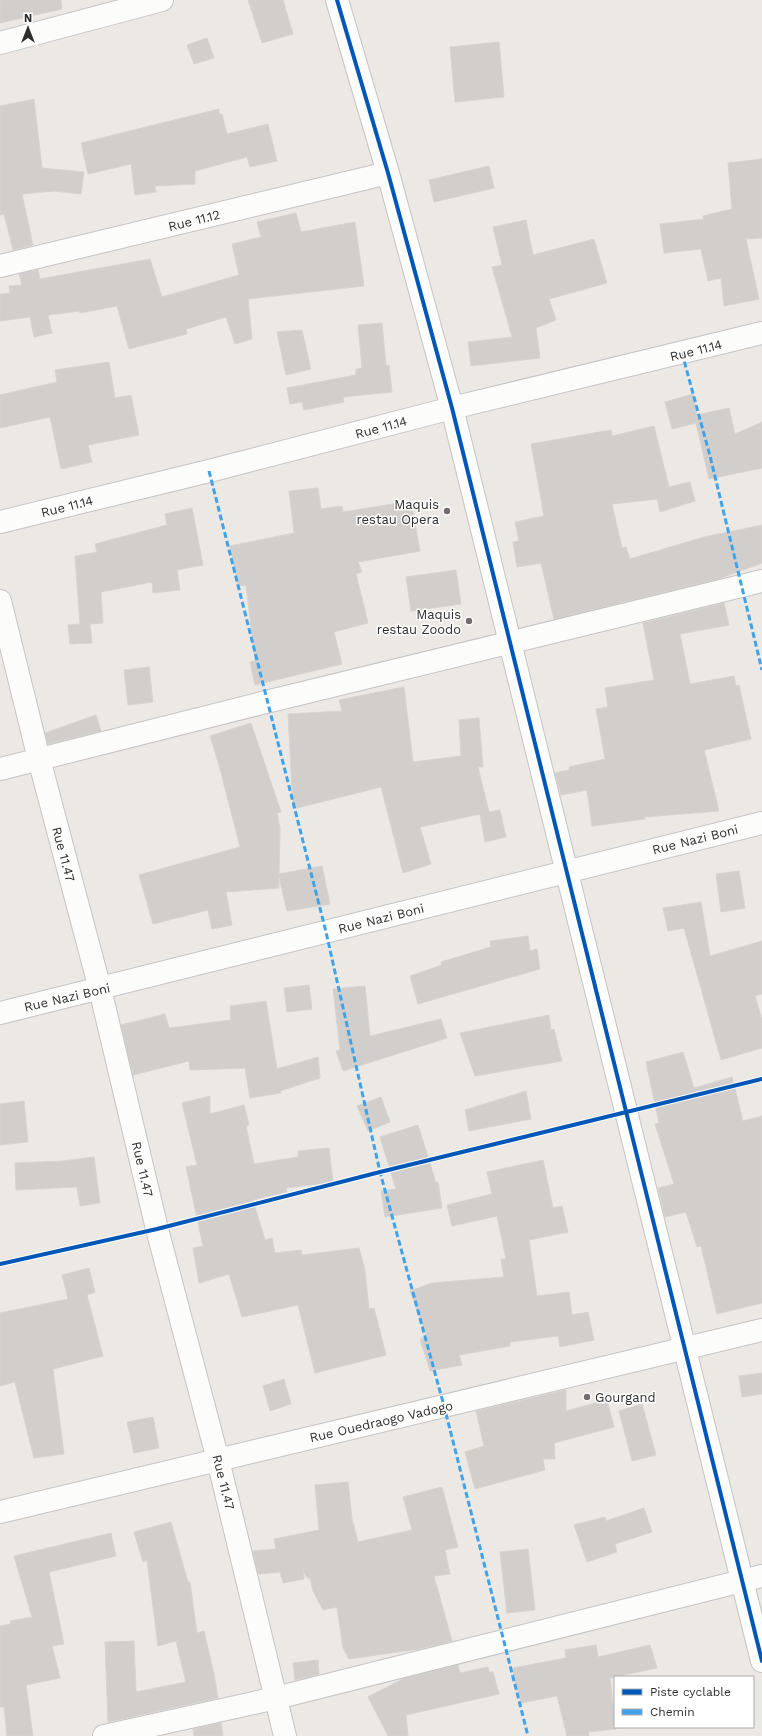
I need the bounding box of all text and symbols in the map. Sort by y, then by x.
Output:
north arrow [8,8,48,48]
text: N [24,12,32,25]
street label: Rue 11.12 [167,207,222,234]
street label: Rue 11.14 [668,337,724,364]
street label: Rue 11.14 [353,413,409,442]
street label: Rue 11.14 [39,493,95,520]
place label: Maquis restau Opera [357,497,440,527]
marker: Maquis restau Opera [442,506,452,516]
place label: Maquis restau Zoodo [377,607,461,637]
marker: Maquis restau Zoodo [464,616,474,626]
street label: Rue Nazi Boni [651,822,740,857]
street label: Rue 11.47 [49,825,78,883]
street label: Rue Nazi Boni [337,901,426,936]
street label: Rue Nazi Boni [23,980,112,1015]
street label: Rue 11.47 [129,1140,156,1198]
place label: Gourgand [595,1390,656,1405]
marker: Gourgand [582,1392,592,1402]
street label: Rue Ouedraogo Vadogo [308,1398,454,1445]
street label: Rue 11.47 [209,1453,238,1511]
legend [614,1676,754,1728]
text: Piste cyclable [650,1685,731,1699]
text: Chemin [650,1705,695,1719]

